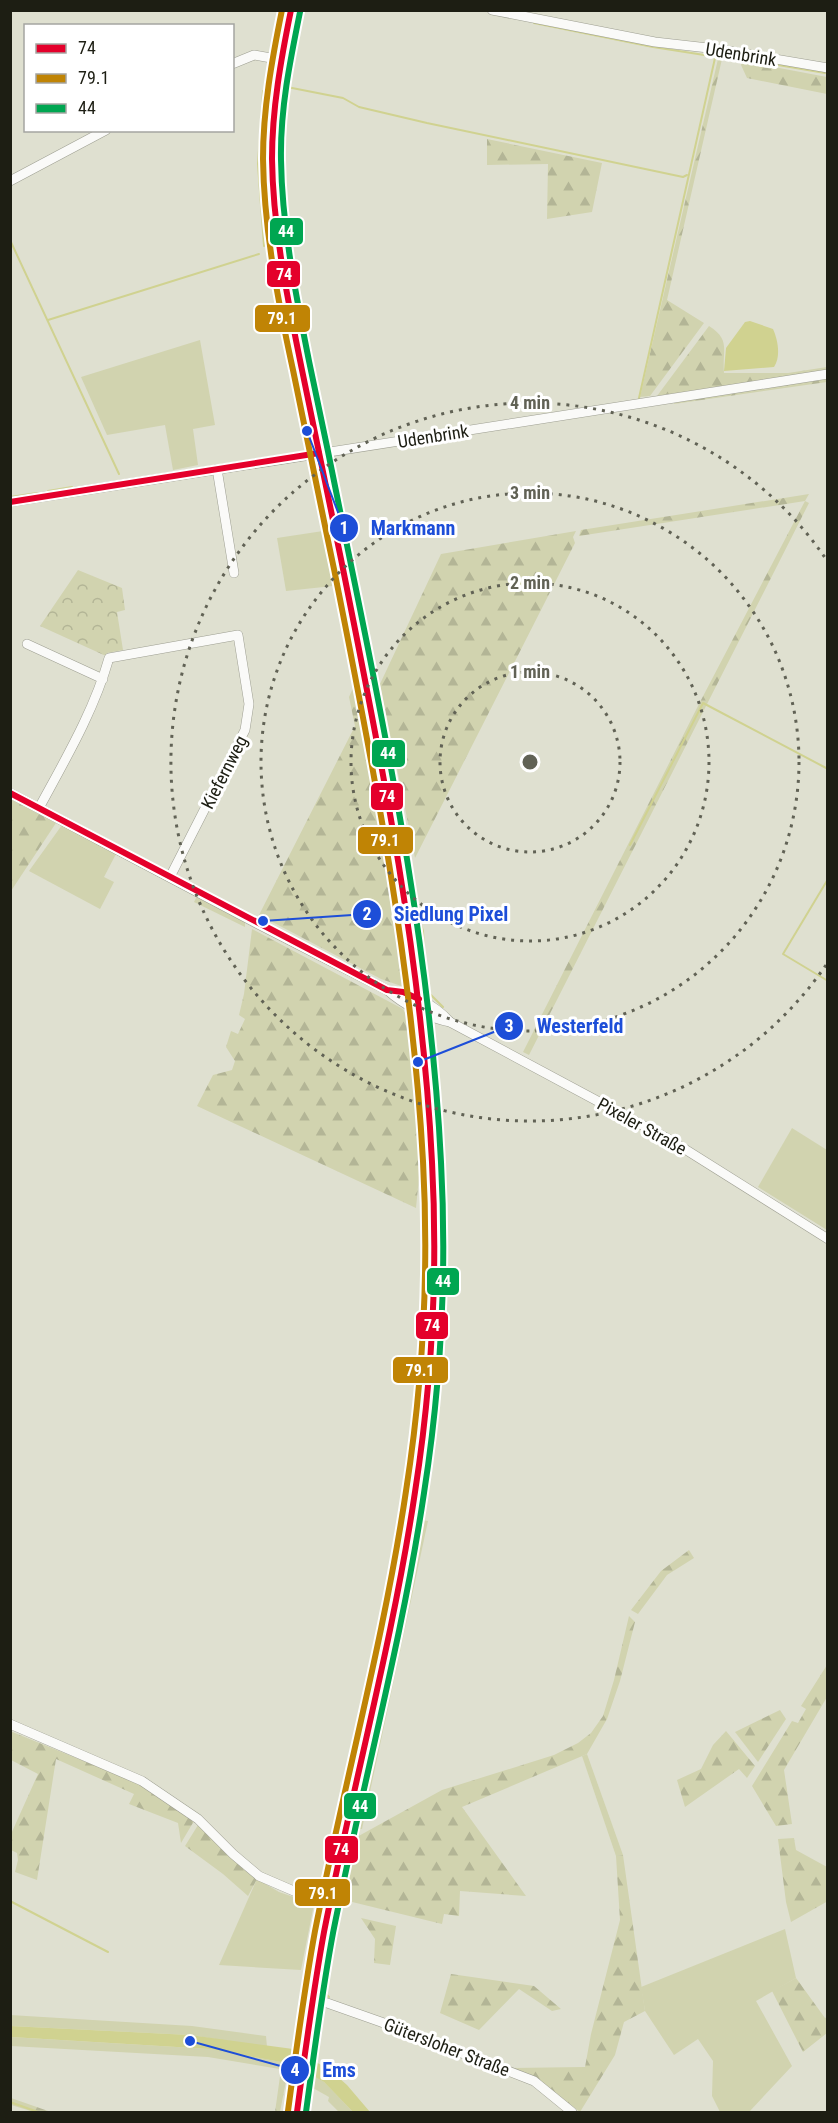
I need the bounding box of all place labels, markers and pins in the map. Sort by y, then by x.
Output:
callout: Markmann [329,509,467,547]
centre of rings [520,752,540,772]
callout: Siedlung Pixel [352,895,520,933]
callout: Westerfeld [494,1007,635,1045]
callout: Ems [280,2051,368,2089]

